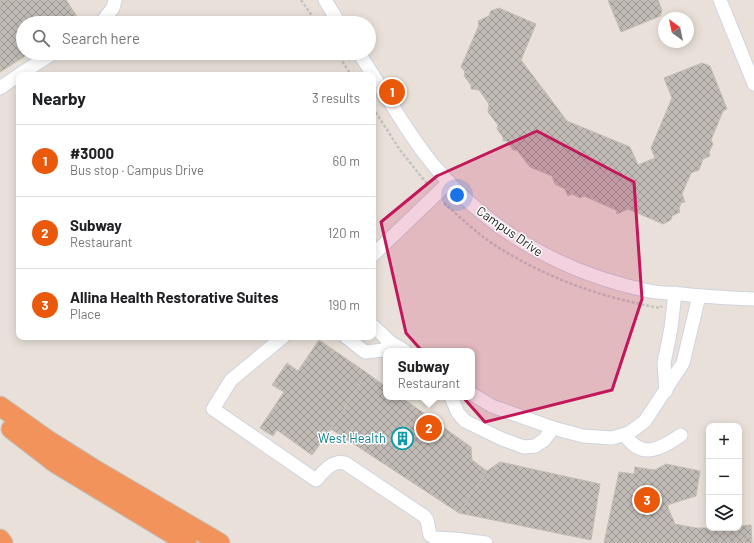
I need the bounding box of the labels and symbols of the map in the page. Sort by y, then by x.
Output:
north arrow [658,12,694,48]
pin: 1 [379,77,405,107]
your location [447,185,467,205]
street label: Campus Drive [474,202,546,260]
pin: 2 [416,413,442,443]
building icon: West Health [389,425,415,451]
place label: West Health [318,430,386,446]
pin: 3 [634,485,660,515]

